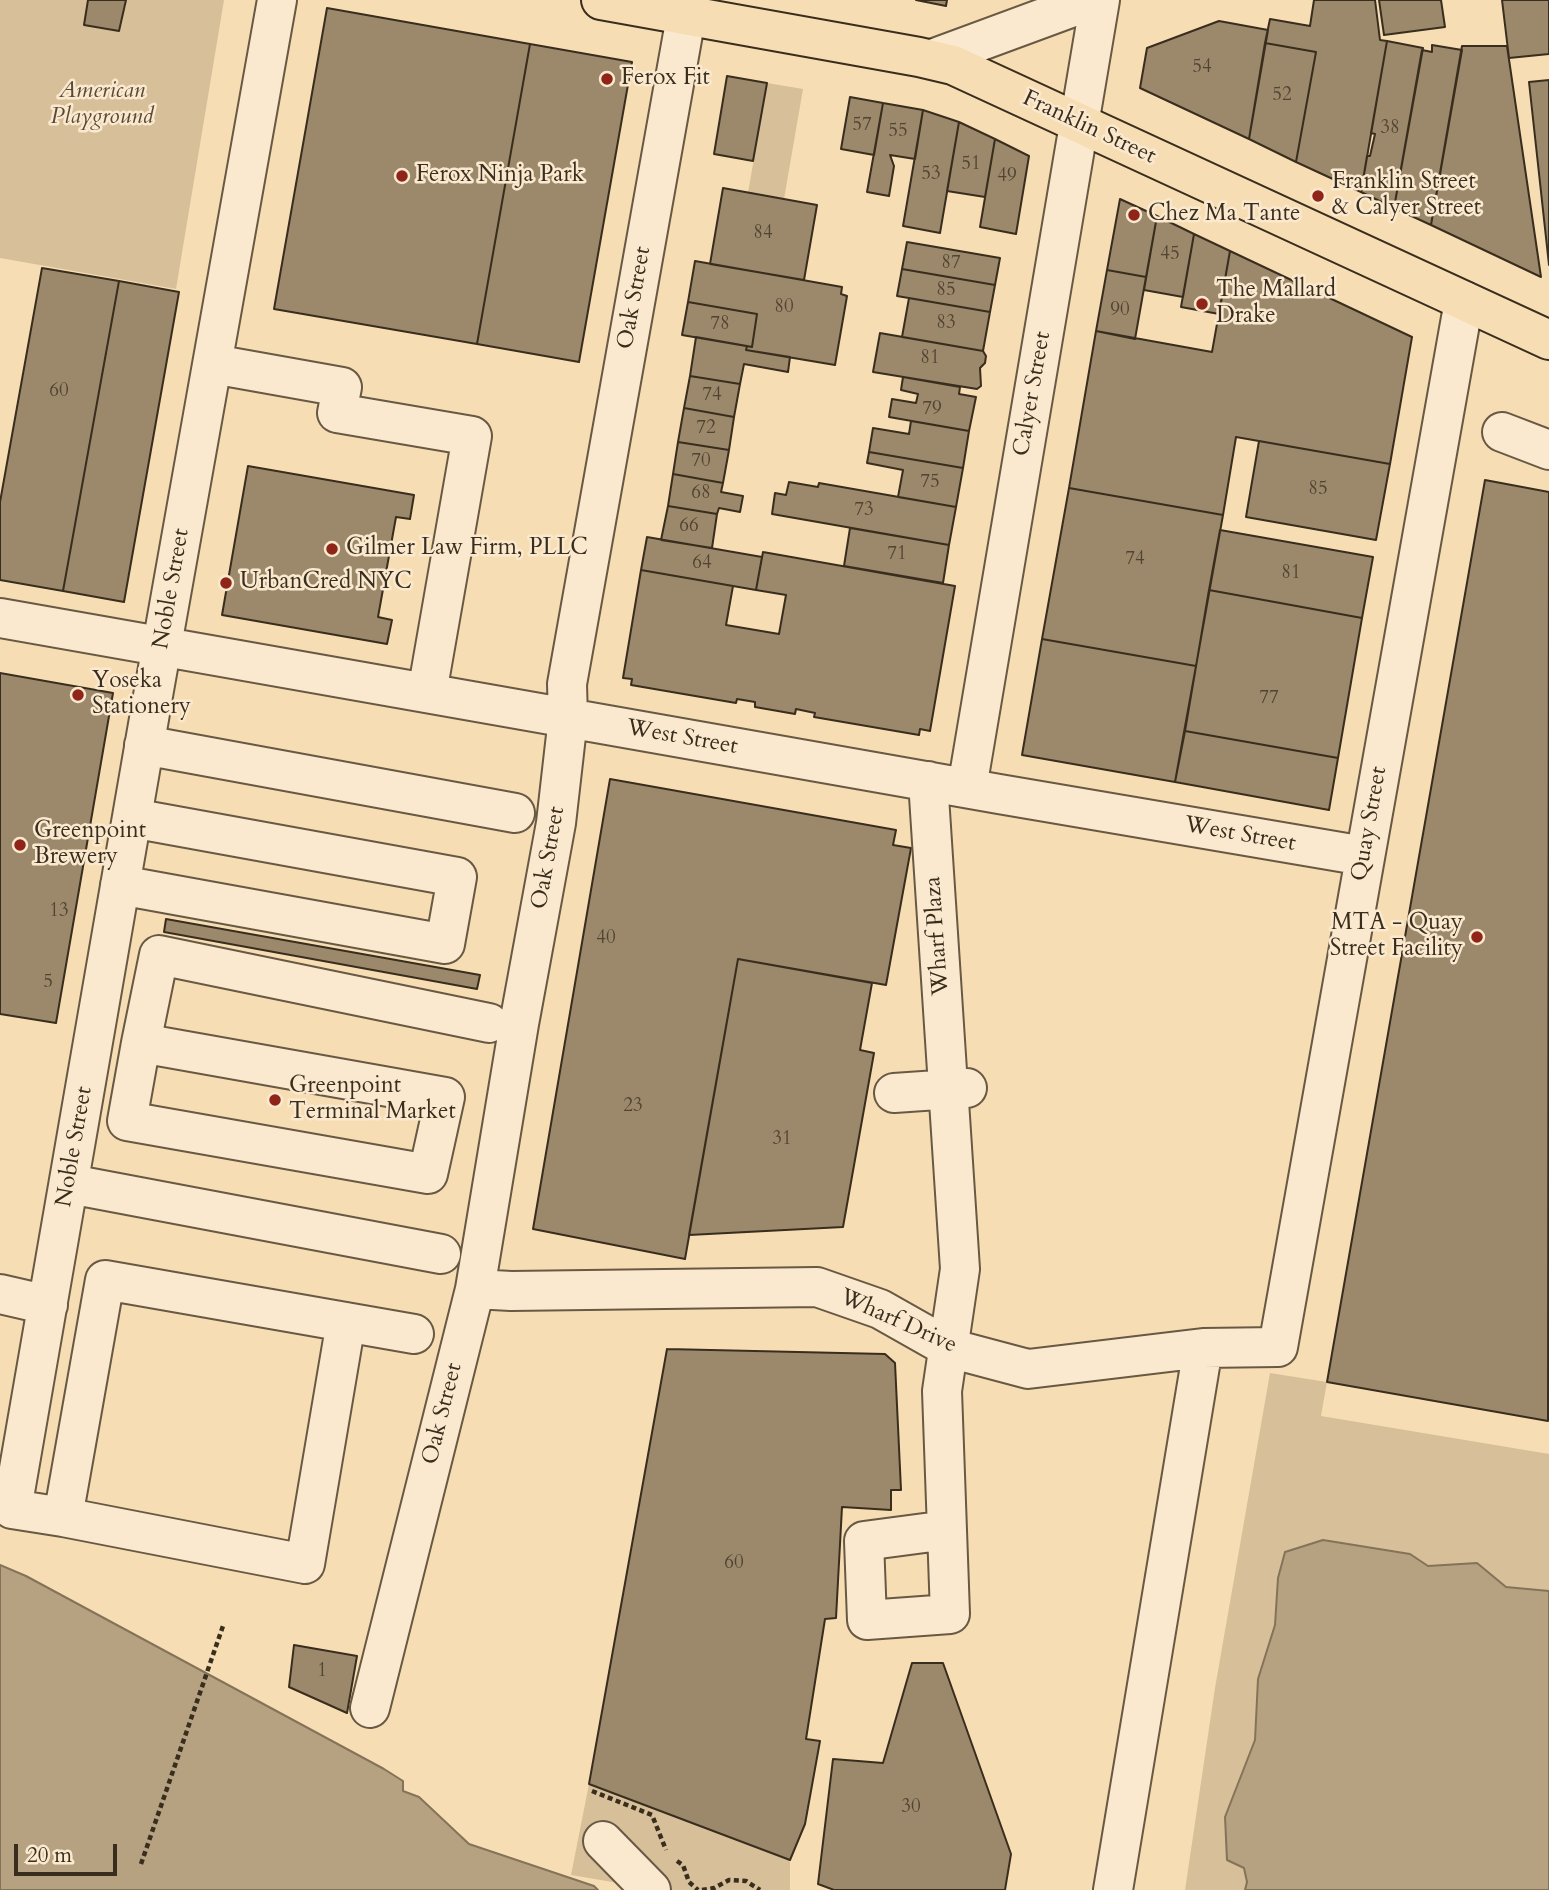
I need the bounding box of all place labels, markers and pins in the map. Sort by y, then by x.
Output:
place label: Ferox Fit [621,65,710,93]
marker: Ferox Fit [599,71,615,87]
place label: Ferox Ninja Park [416,162,584,190]
marker: Ferox Ninja Park [394,168,410,184]
place label: Franklin Street & Calyer Street [1332,169,1481,223]
marker: Franklin Street & Calyer Street [1310,188,1326,204]
place label: Chez Ma Tante [1148,201,1300,229]
marker: Chez Ma Tante [1126,207,1142,223]
place label: The Mallard Drake [1216,277,1336,331]
marker: The Mallard Drake [1194,296,1210,312]
place label: Gilmer Law Firm, PLLC [346,535,588,563]
marker: Gilmer Law Firm, PLLC [324,541,340,557]
place label: UrbanCred NYC [240,569,412,597]
marker: UrbanCred NYC [218,575,234,591]
place label: Yoseka Stationery [92,668,191,722]
marker: Yoseka Stationery [70,687,86,703]
place label: Greenpoint Brewery [34,818,146,872]
marker: Greenpoint Brewery [12,837,28,853]
place label: MTA - Quay Street Facility [1330,910,1463,964]
marker: MTA - Quay Street Facility [1469,929,1485,945]
place label: Greenpoint Terminal Market [289,1073,456,1127]
marker: Greenpoint Terminal Market [267,1092,283,1108]

